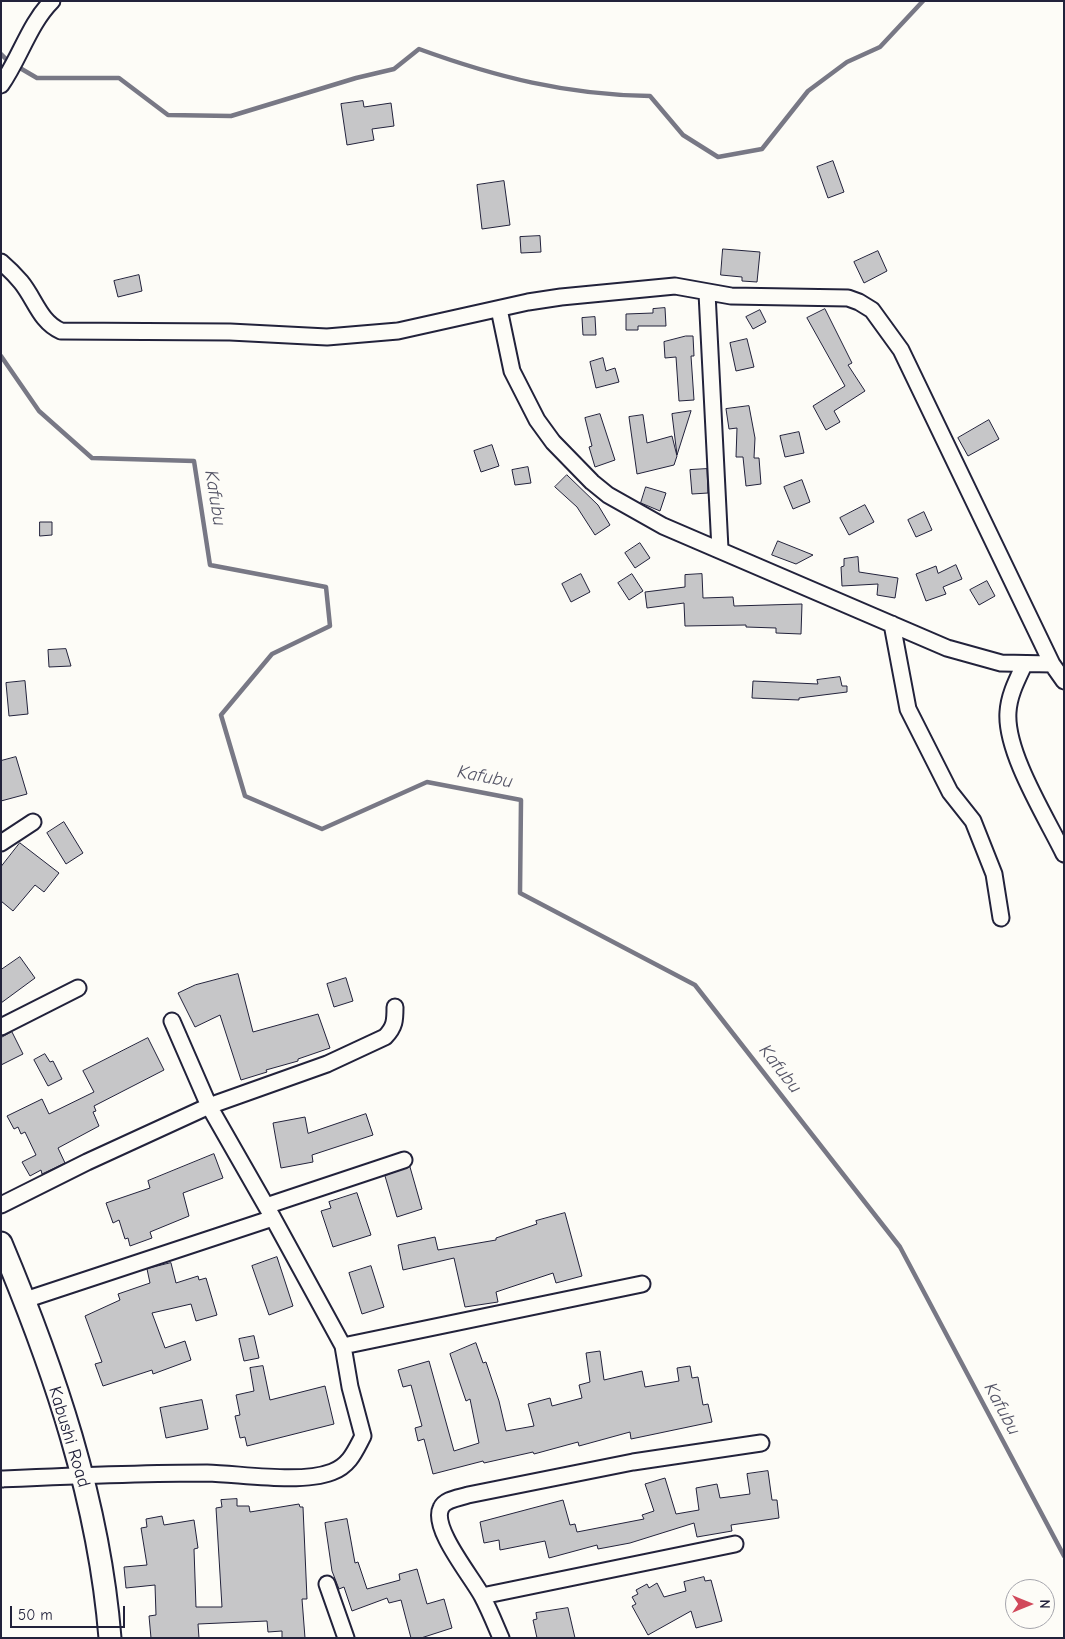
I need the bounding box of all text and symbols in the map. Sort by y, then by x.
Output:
water label: Kafubu [199,469,231,527]
water label: Kafubu [455,760,515,794]
water label: Kafubu [754,1040,806,1098]
water label: Kafubu [979,1379,1025,1439]
street label: Kabushi Road [43,1384,95,1490]
north arrow [1005,1579,1055,1629]
scale bar [12,1596,128,1628]
text: N [1036,1599,1053,1609]
text: 50 m [18,1606,53,1624]

